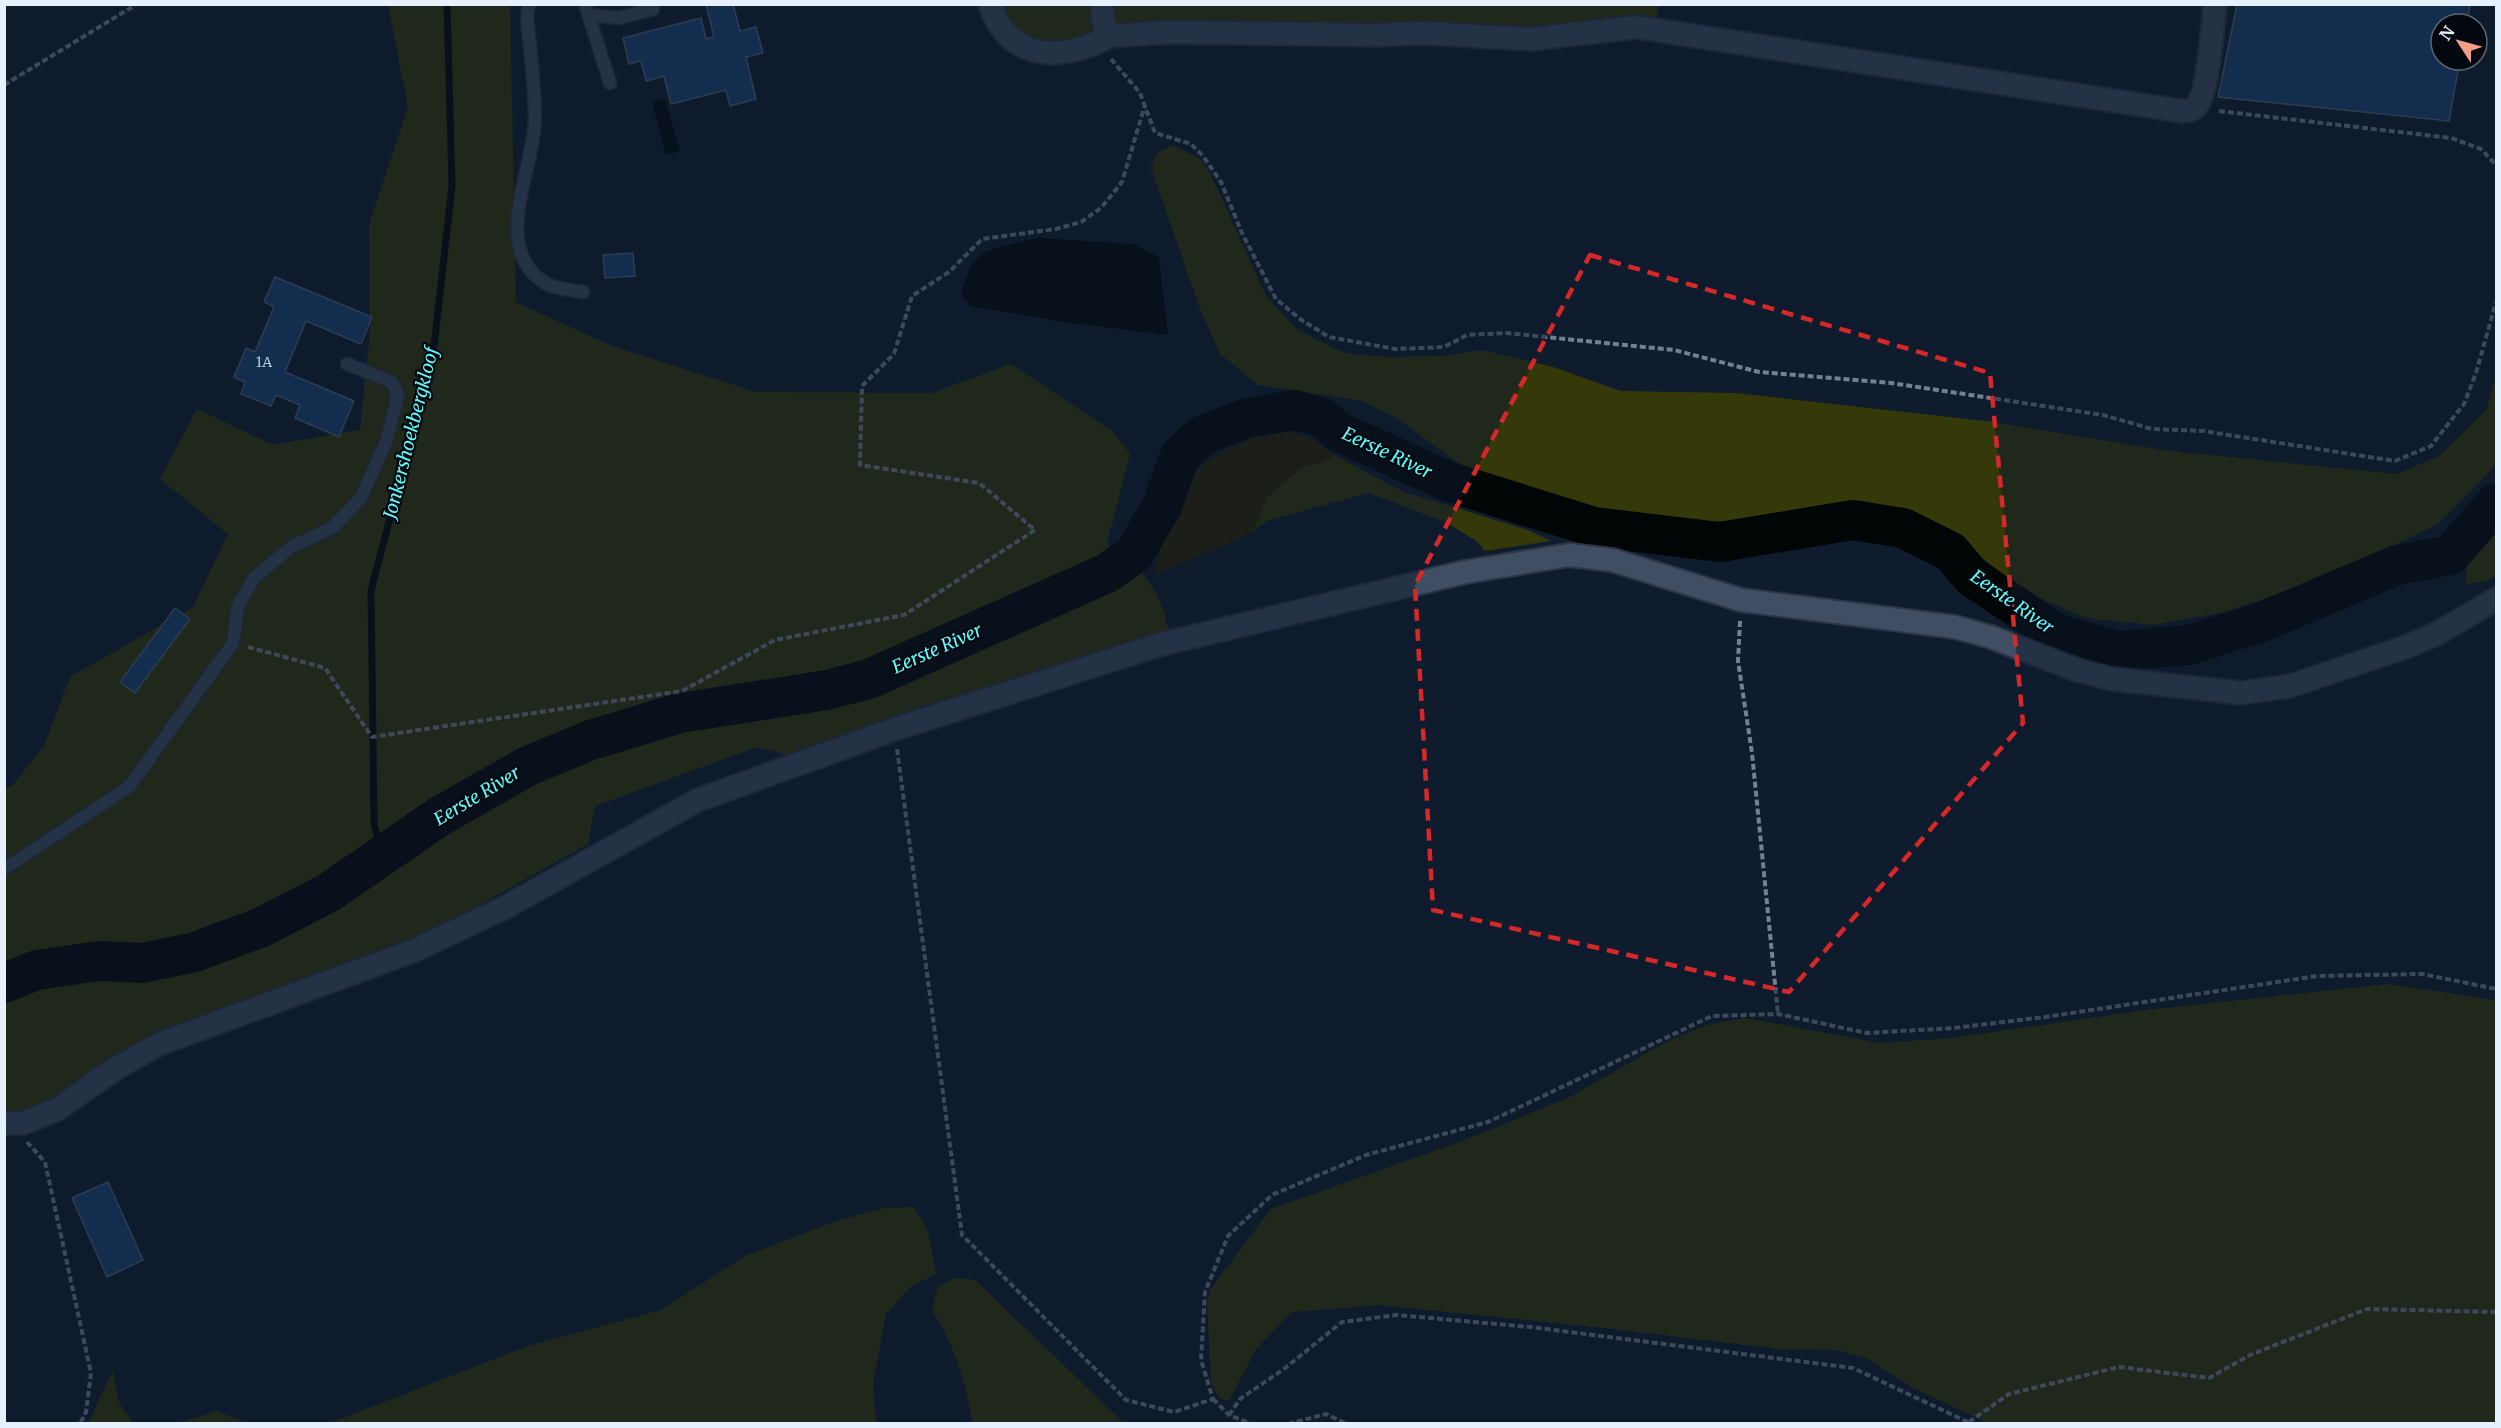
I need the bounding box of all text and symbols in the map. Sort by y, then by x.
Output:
north arrow [2429,12,2489,72]
text: N [2435,22,2459,44]
water label: Jonkershoekbergkloof [378,343,443,523]
house number: 1A [256,353,272,371]
water label: Eerste River [1339,422,1436,484]
water label: Eerste River [1966,565,2059,639]
water label: Eerste River [888,618,986,679]
water label: Eerste River [430,761,525,830]

